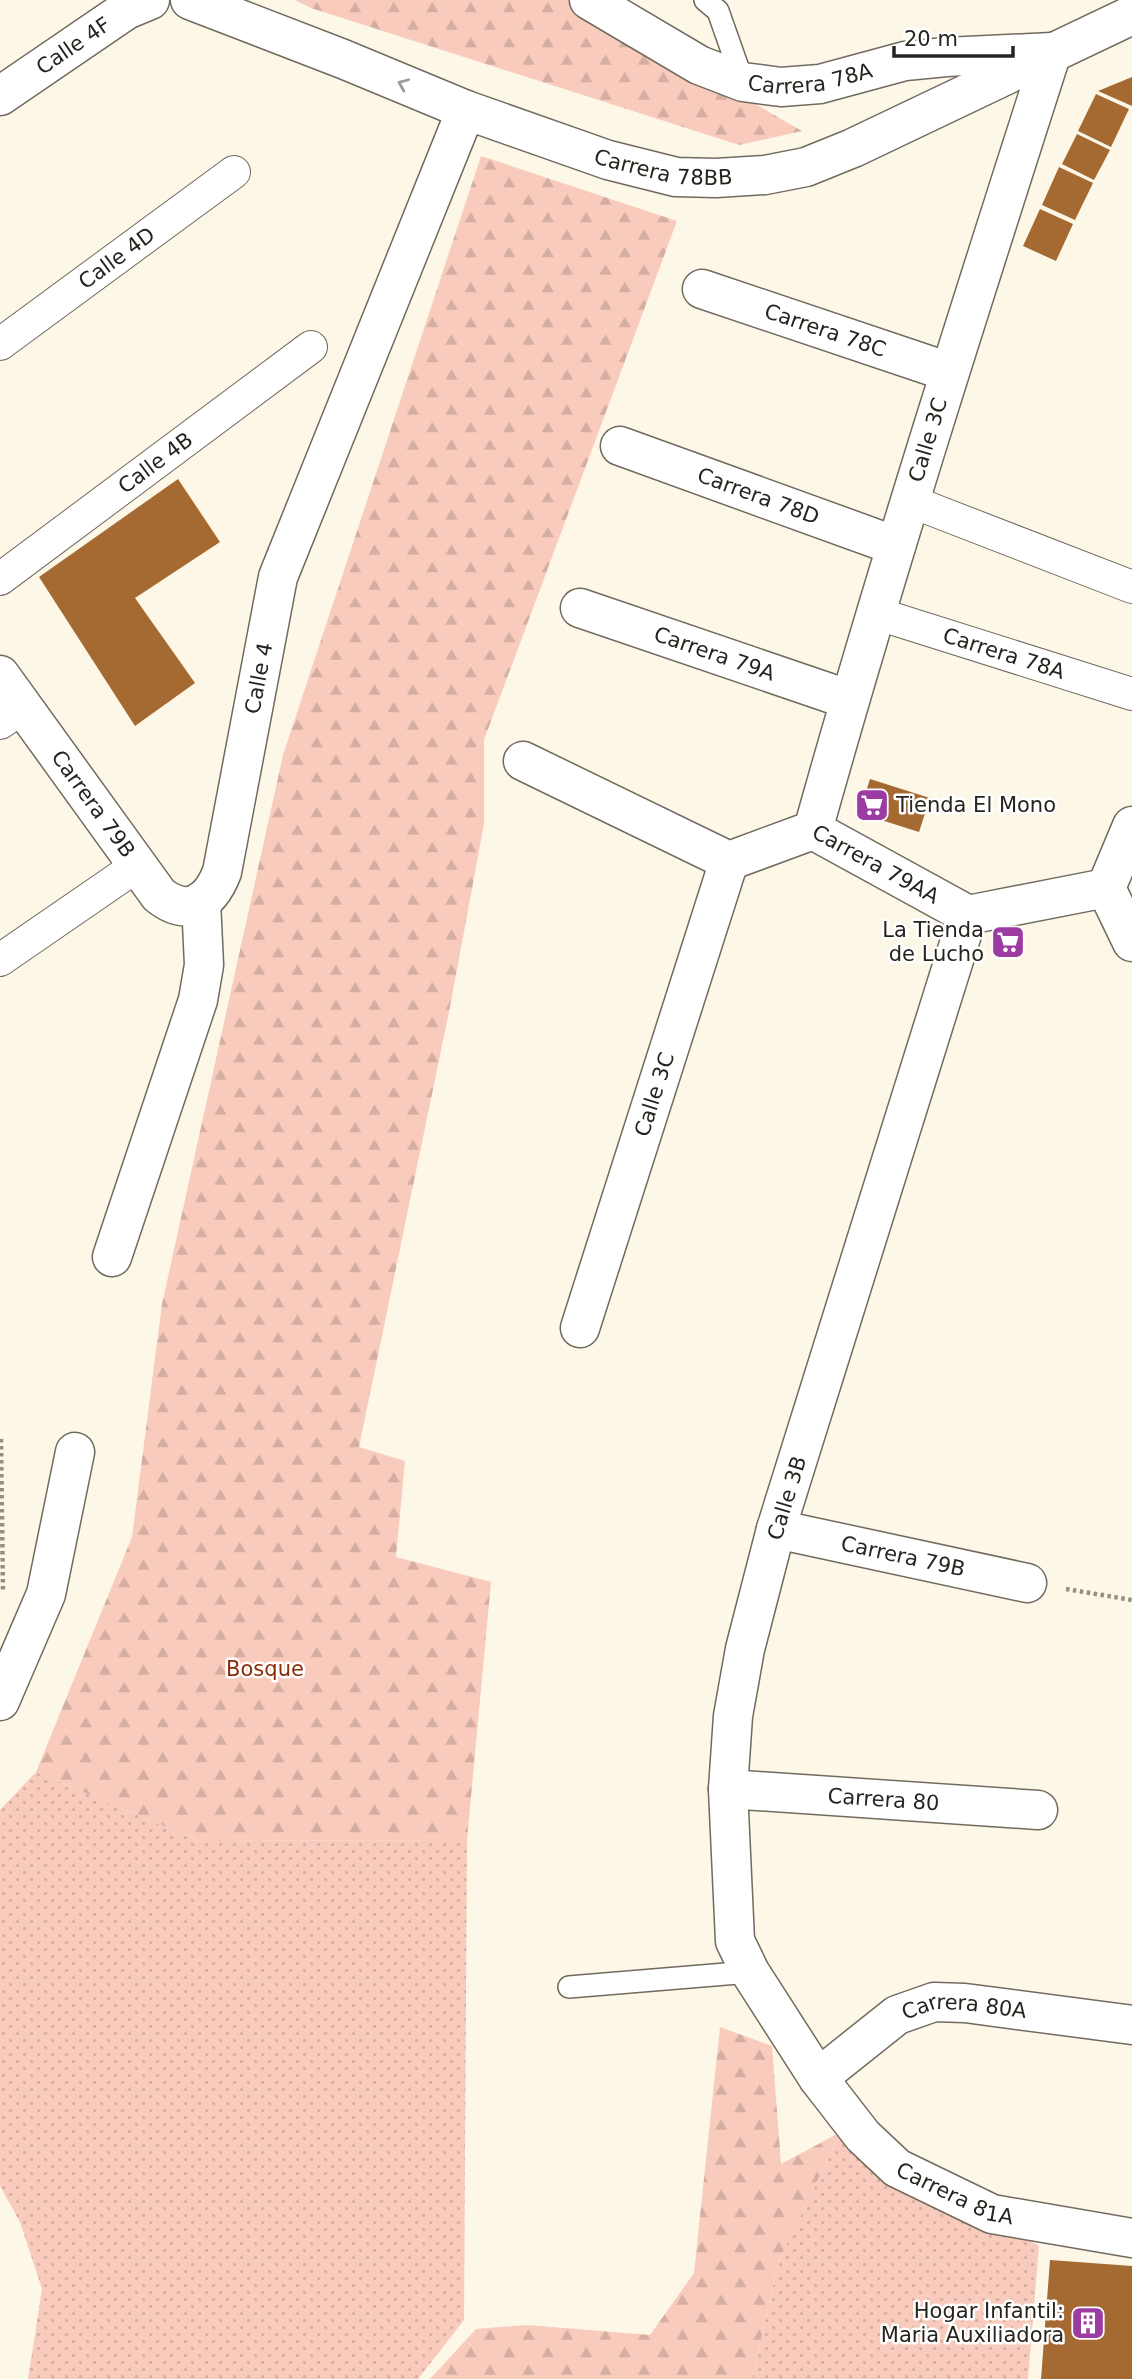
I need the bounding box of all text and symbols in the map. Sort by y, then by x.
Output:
street label: Calle 4F [32,12,115,80]
scale bar [894,14,1013,58]
text: 20 m [904,27,958,51]
street label: Carrera 78A [746,58,876,99]
one-way arrow [398,78,410,92]
street label: Carrera 78BB [591,144,733,190]
street label: Calle 4D [74,222,160,294]
street label: Carrera 78C [761,299,889,362]
street label: Calle 3C [904,395,952,485]
street label: Calle 4B [114,427,197,499]
street label: Carrera 78D [694,463,822,529]
street label: Carrera 79A [651,622,779,686]
street label: Carrera 78A [940,623,1068,684]
street label: Calle 4 [240,641,277,716]
street label: Carrera 79B [46,746,140,862]
supermarket icon: Tienda El Mono [853,786,891,824]
place label: Tienda El Mono [895,793,1056,817]
street label: Carrera 79AA [808,820,944,909]
place label: La Tienda de Lucho [882,918,984,966]
supermarket icon: La Tienda de Lucho [989,923,1027,961]
street label: Calle 3C [630,1050,679,1140]
street label: Calle 3B [763,1453,811,1543]
street label: Carrera 79B [839,1531,967,1581]
park label: Bosque [226,1657,304,1681]
street label: Carrera 80 [827,1784,940,1815]
street label: Carrera 80A [899,1990,1029,2024]
street label: Carrera 81A [892,2158,1016,2230]
place label: Hogar Infantil: Maria Auxiliadora [881,2299,1064,2347]
building icon: Hogar Infantil: Maria Auxiliadora [1069,2304,1107,2342]

